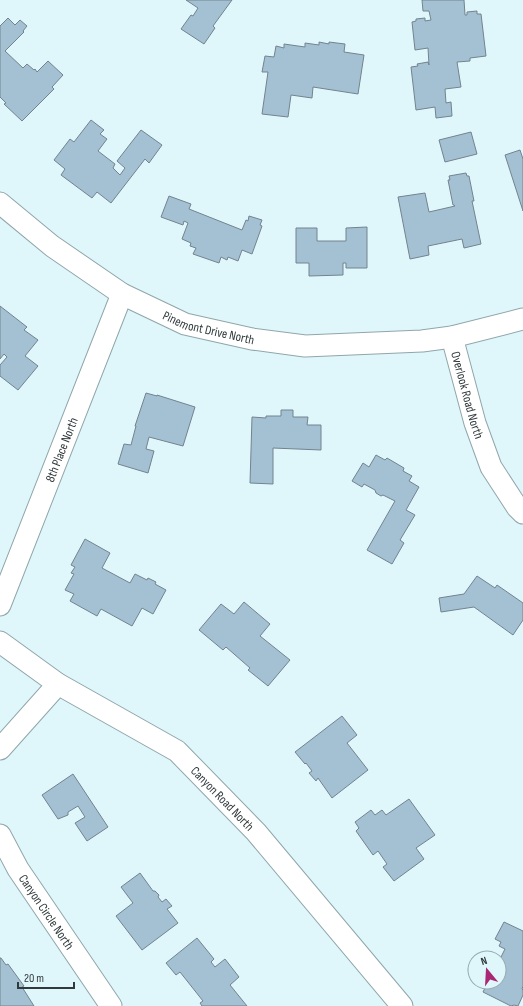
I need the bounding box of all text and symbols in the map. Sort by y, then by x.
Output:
street label: Pinemont Drive North [160,308,256,348]
street label: Overlook Road North [447,350,487,441]
street label: 8th Place North [42,415,82,485]
street label: Canyon Road North [187,763,257,834]
street label: Canyon Circle North [15,872,77,953]
north arrow [467,950,507,990]
text: N [479,954,489,968]
scale bar [18,964,74,990]
text: 20 m [24,971,44,986]

